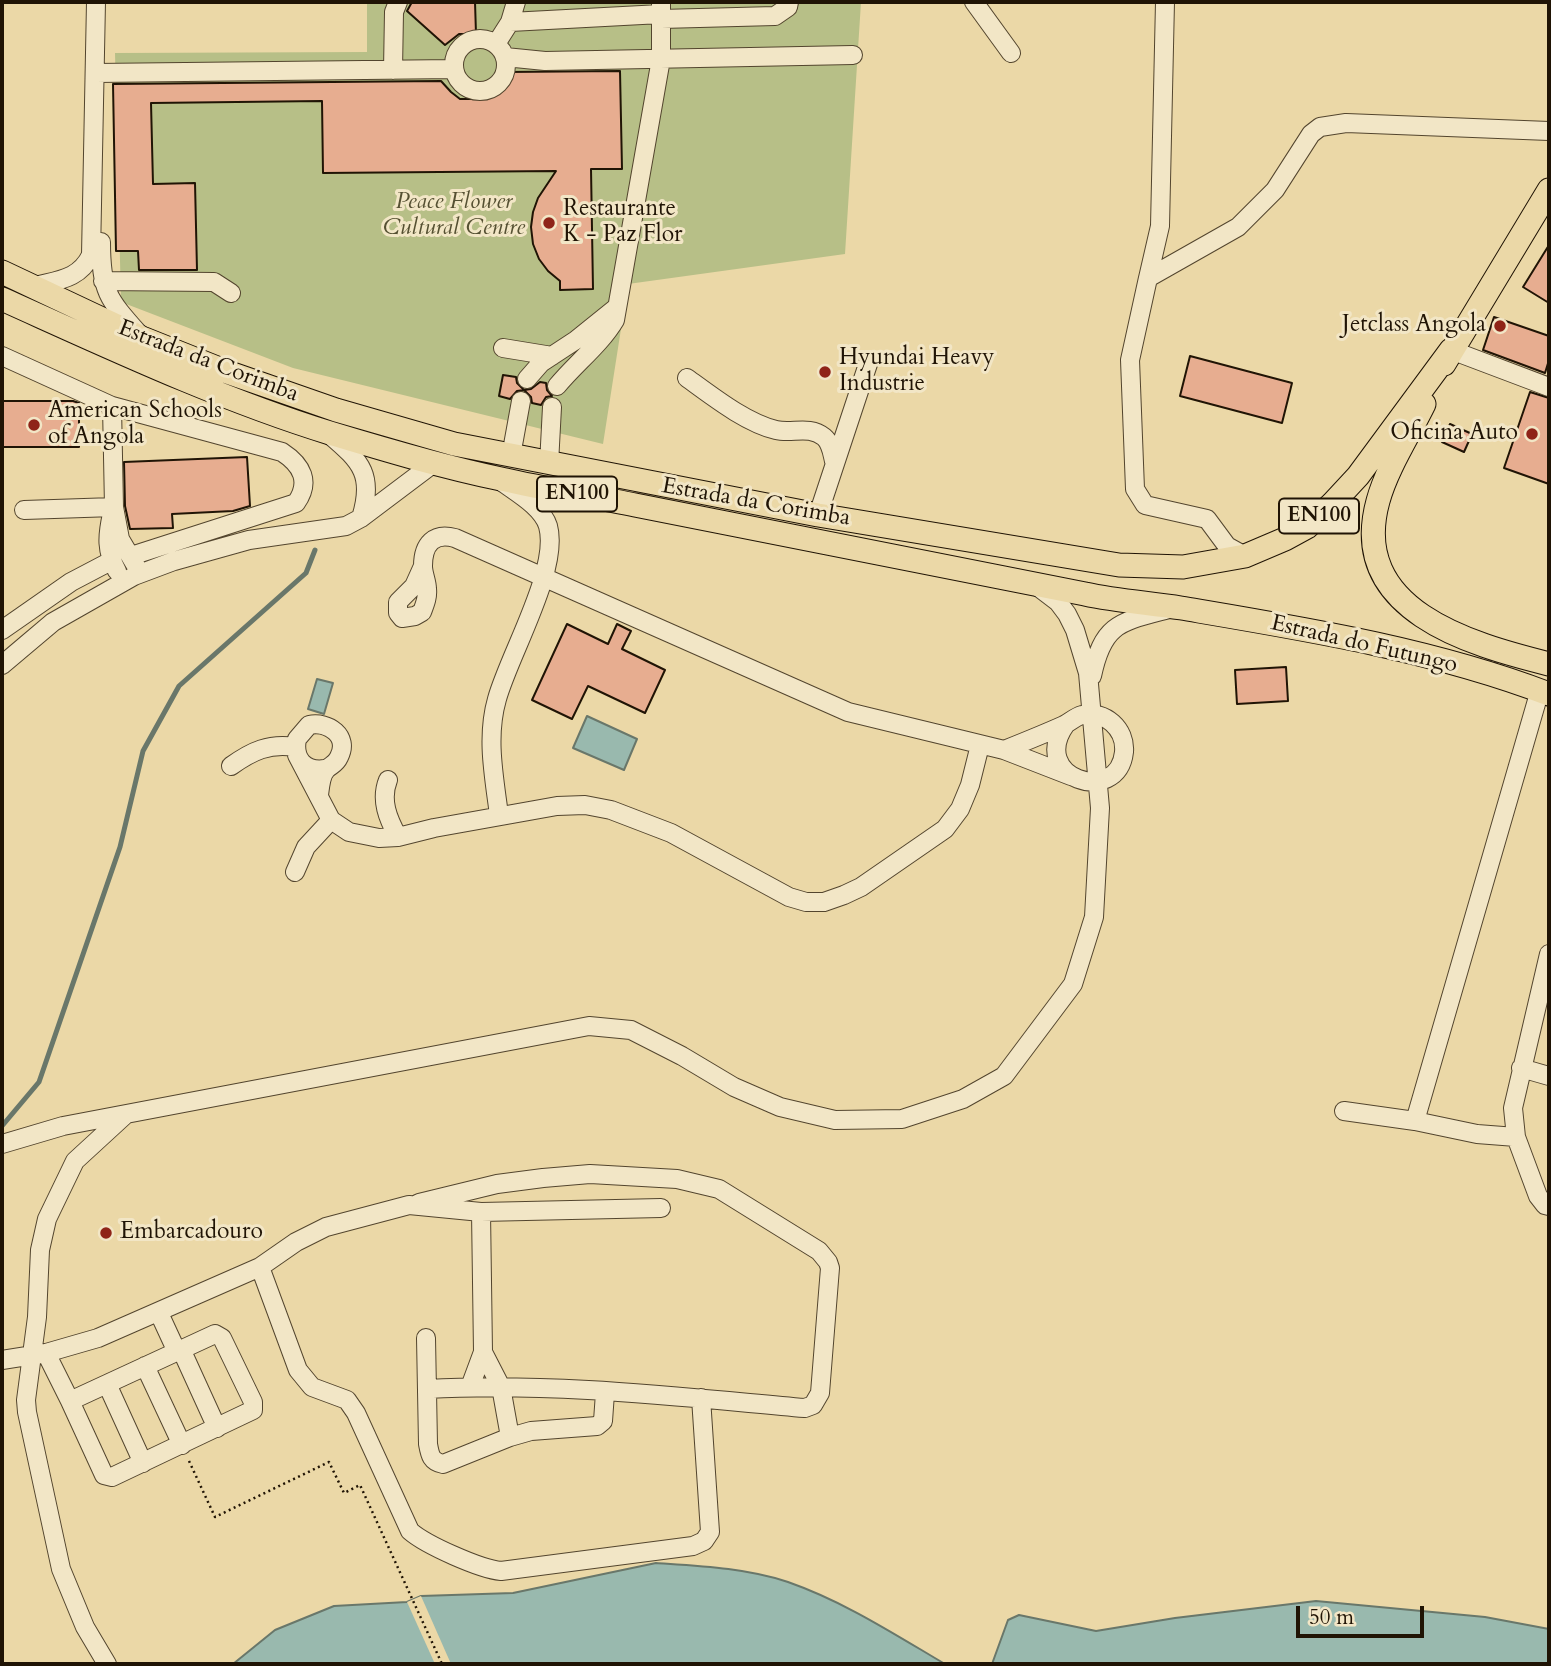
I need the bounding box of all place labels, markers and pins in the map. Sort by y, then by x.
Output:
place label: Restaurante K - Paz Flor [563,196,682,250]
marker: Restaurante K - Paz Flor [541,215,557,231]
place label: Jetclass Angola [1342,312,1486,340]
marker: Jetclass Angola [1492,318,1508,334]
place label: Hyundai Heavy Industrie [839,345,994,399]
marker: Hyundai Heavy Industrie [817,364,833,380]
place label: American Schools of Angola [48,398,222,452]
marker: American Schools of Angola [26,417,42,433]
place label: Oficina Auto [1390,420,1518,448]
marker: Oficina Auto [1524,426,1540,442]
place label: Embarcadouro [120,1219,263,1247]
marker: Embarcadouro [98,1225,114,1241]

